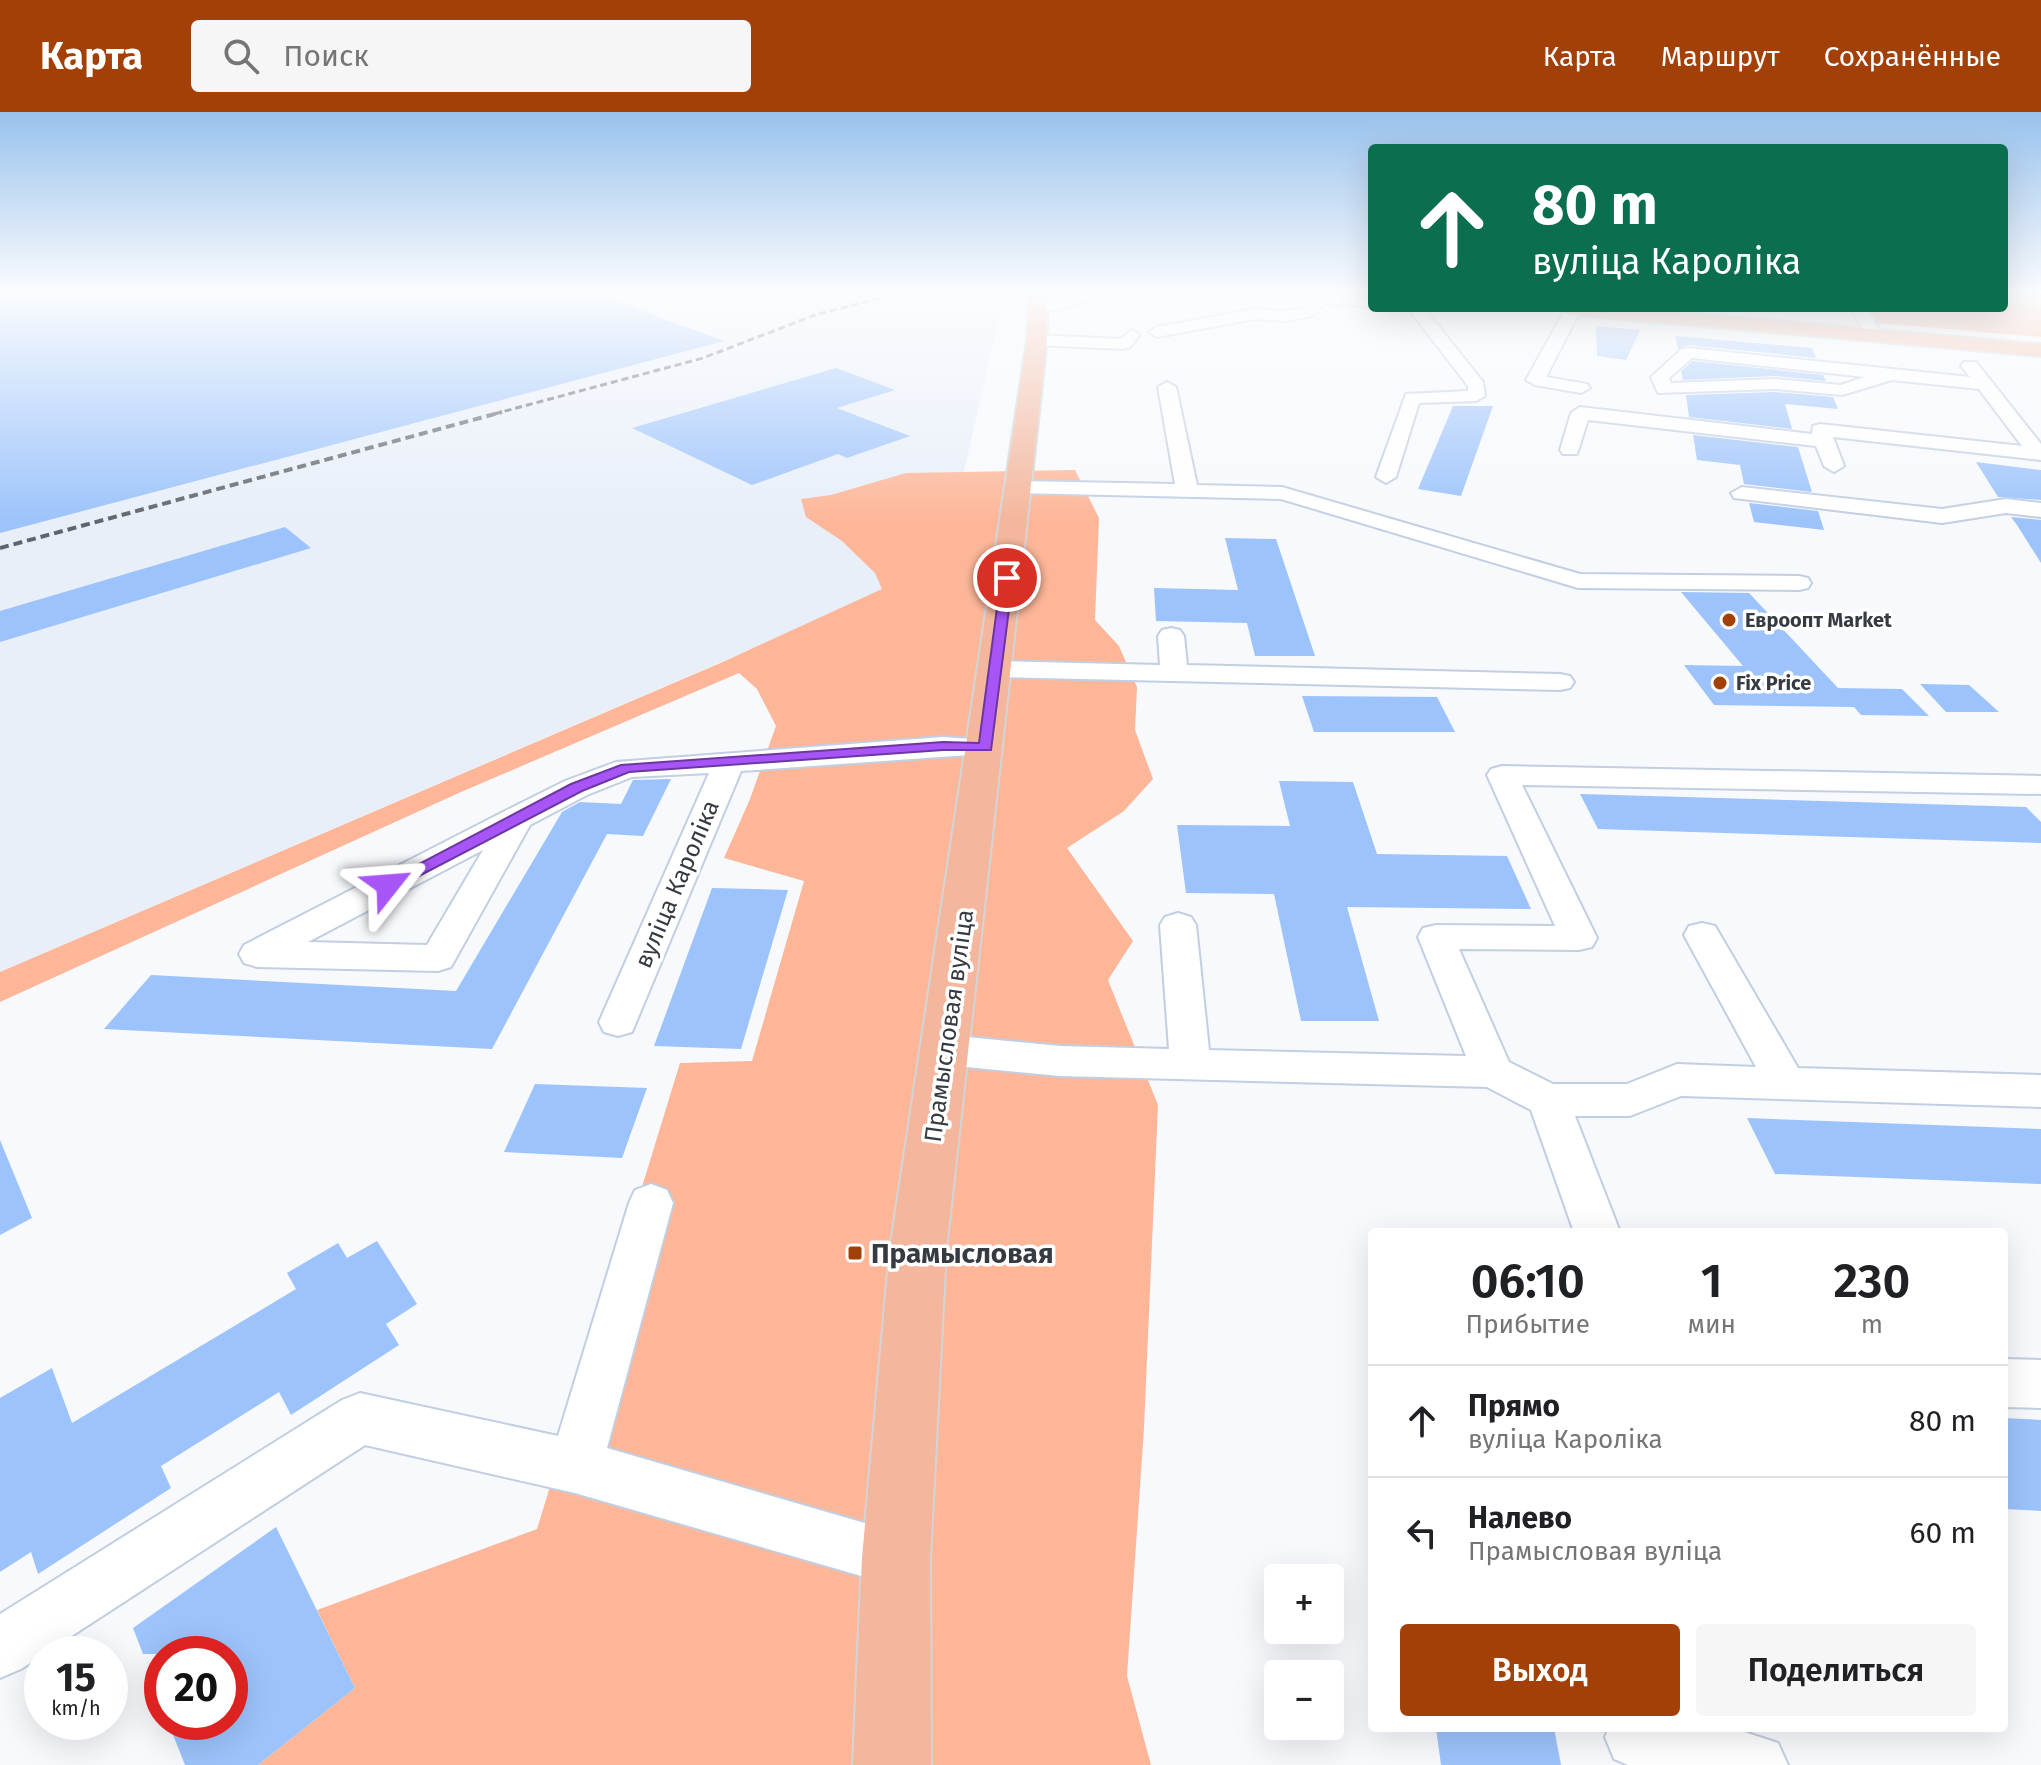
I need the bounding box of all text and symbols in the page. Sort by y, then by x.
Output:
search box [191,20,751,92]
text: Карта [40,33,143,79]
icon: search [219,34,263,78]
text: Поиск [283,38,369,74]
text: Карта [1543,40,1617,73]
text: Маршрут [1661,40,1780,73]
text: Сохранённые [1824,40,2001,73]
text: 80 m [1532,172,1658,239]
icon: ahead [1400,176,1504,280]
text: вуліца Кароліка [1532,240,1801,284]
pin [973,544,1041,612]
icon: arrive [985,556,1029,600]
place label: Евроопт Market [1745,608,1892,632]
marker: Евроопт Market [1720,611,1738,629]
place label: Fix Price [1736,671,1811,695]
marker: Fix Price [1711,674,1729,692]
street label: вуліца Кароліка [629,796,725,972]
position arrow [346,843,430,927]
street label: Прамысловая вуліца [919,908,979,1144]
place label: Прамысловая [871,1237,1053,1270]
marker: Прамысловая [846,1244,864,1262]
text: 06:10 [1471,1252,1585,1310]
text: 1 [1701,1252,1723,1310]
text: 230 [1834,1252,1910,1310]
text: Прибытие [1466,1309,1590,1340]
text: мин [1687,1309,1736,1340]
text: m [1861,1309,1883,1340]
text: Прямо [1468,1388,1560,1424]
icon: ahead [1400,1399,1444,1443]
text: 80 m [1909,1403,1976,1439]
text: вуліца Кароліка [1468,1424,1663,1455]
text: Налево [1468,1500,1572,1536]
icon: left [1400,1511,1444,1555]
text: 60 m [1910,1515,1976,1551]
text: Прамысловая вуліца [1468,1536,1722,1567]
map controls [1264,1564,1344,1740]
button: + [1264,1564,1344,1644]
button: Выход [1400,1624,1680,1716]
button: Поделиться [1696,1624,1976,1716]
speed limit sign: 20 [144,1636,248,1740]
text: 15 [56,1654,96,1702]
button: − [1264,1660,1344,1740]
text: km/h [51,1696,101,1720]

